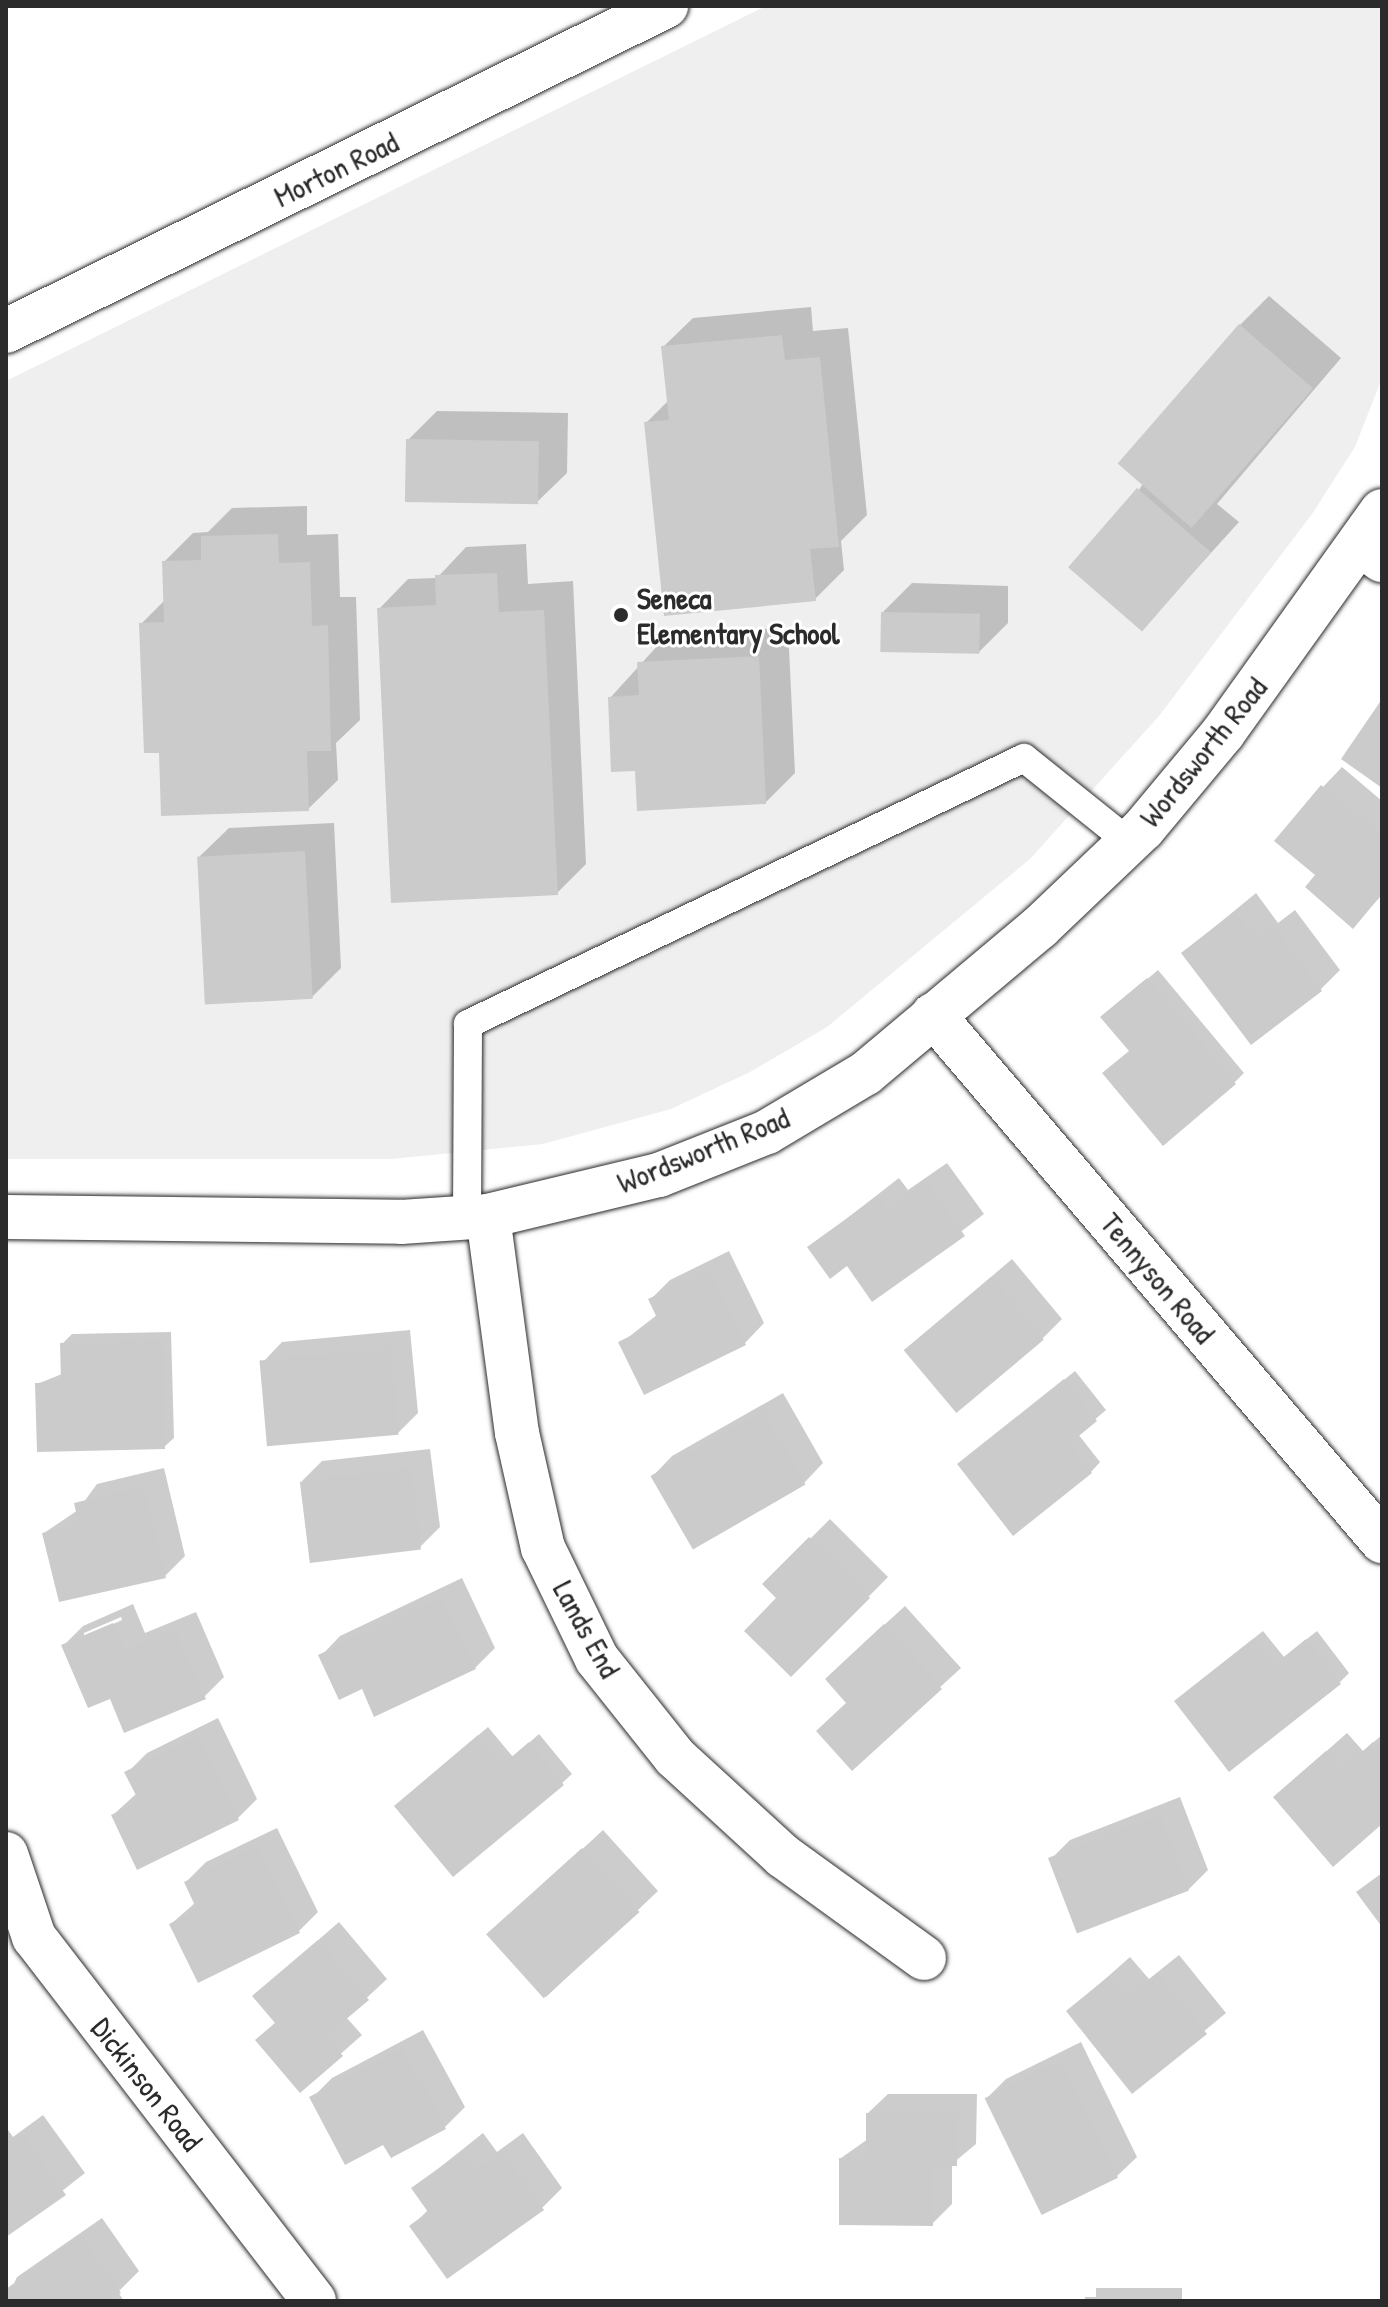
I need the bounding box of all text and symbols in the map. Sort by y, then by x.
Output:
street label: Morton Road [268,124,404,214]
place label: Seneca Elementary School [637,580,839,650]
marker: Seneca Elementary School [612,606,630,624]
street label: Wordsworth Road [1132,670,1274,834]
street label: Wordsworth Road [612,1099,794,1201]
street label: Tennyson Road [1093,1206,1223,1350]
street label: Lands End [546,1574,628,1684]
street label: Dickinson Road [84,2010,210,2158]

